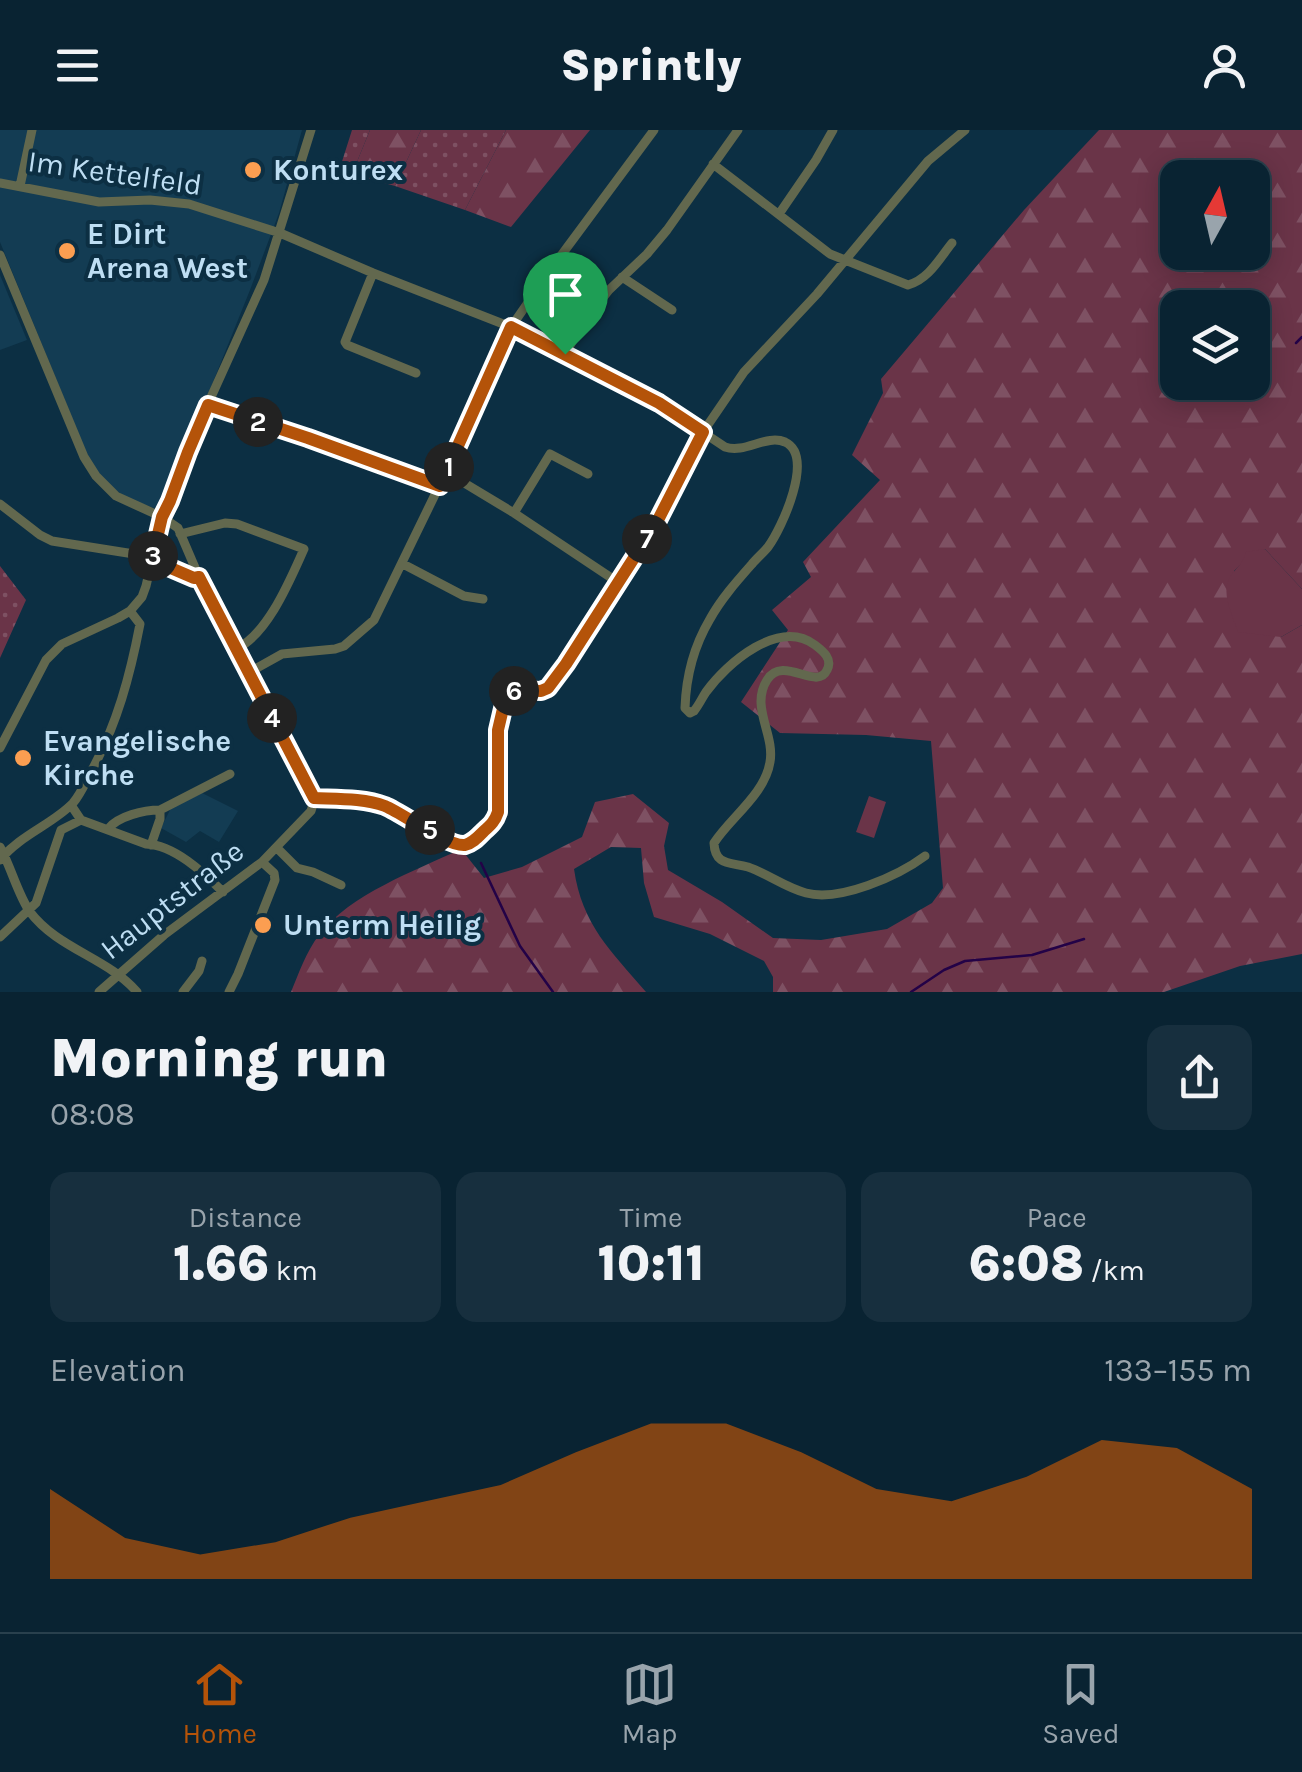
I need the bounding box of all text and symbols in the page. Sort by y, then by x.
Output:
icon: menu [50,38,105,93]
icon: person [1197,38,1252,93]
text: Sprintly [560,39,742,91]
street label: Im Kettelfeld [26,143,204,203]
place label: Konturex [273,152,404,188]
marker: Konturex [242,159,264,181]
north arrow [1160,160,1270,270]
map controls [1160,160,1270,400]
place label: E Dirt Arena West [87,216,248,286]
marker: E Dirt Arena West [56,240,78,262]
pin [523,252,608,355]
icon: arrive [538,267,593,322]
button: layers [1160,290,1270,400]
pin: 2 [233,397,283,447]
text: 2 [250,405,266,438]
pin: 1 [424,442,474,492]
text: 1 [444,450,454,483]
pin: 7 [622,514,672,564]
text: 7 [640,522,654,555]
pin: 3 [128,531,178,581]
text: 3 [144,539,162,572]
pin: 6 [489,666,539,716]
text: 6 [506,674,523,707]
pin: 4 [247,693,297,743]
text: 4 [264,701,280,734]
place label: Evangelische Kirche [43,723,231,793]
marker: Evangelische Kirche [12,747,34,769]
pin: 5 [405,805,455,855]
text: 5 [422,813,438,846]
street label: Hauptstraße [93,833,251,967]
place label: Unterm Heilig [283,907,481,943]
marker: Unterm Heilig [252,914,274,936]
button: share [1147,1025,1252,1130]
text: Morning run [50,1026,388,1090]
text: 08:08 [50,1096,135,1133]
text: Distance [189,1201,302,1234]
text: Time [620,1201,682,1234]
text: Pace [1027,1201,1087,1234]
text: 1.66 [173,1234,269,1293]
text: 10:11 [598,1234,704,1293]
text: 6:08 [969,1234,1084,1293]
text: km [269,1254,318,1287]
text: /km [1084,1254,1145,1287]
text: Elevation [50,1352,185,1389]
text: 133–155 m [1104,1352,1252,1389]
tab: Home [182,1657,257,1750]
tab: Map [622,1657,677,1750]
tab: Saved [1042,1657,1120,1750]

